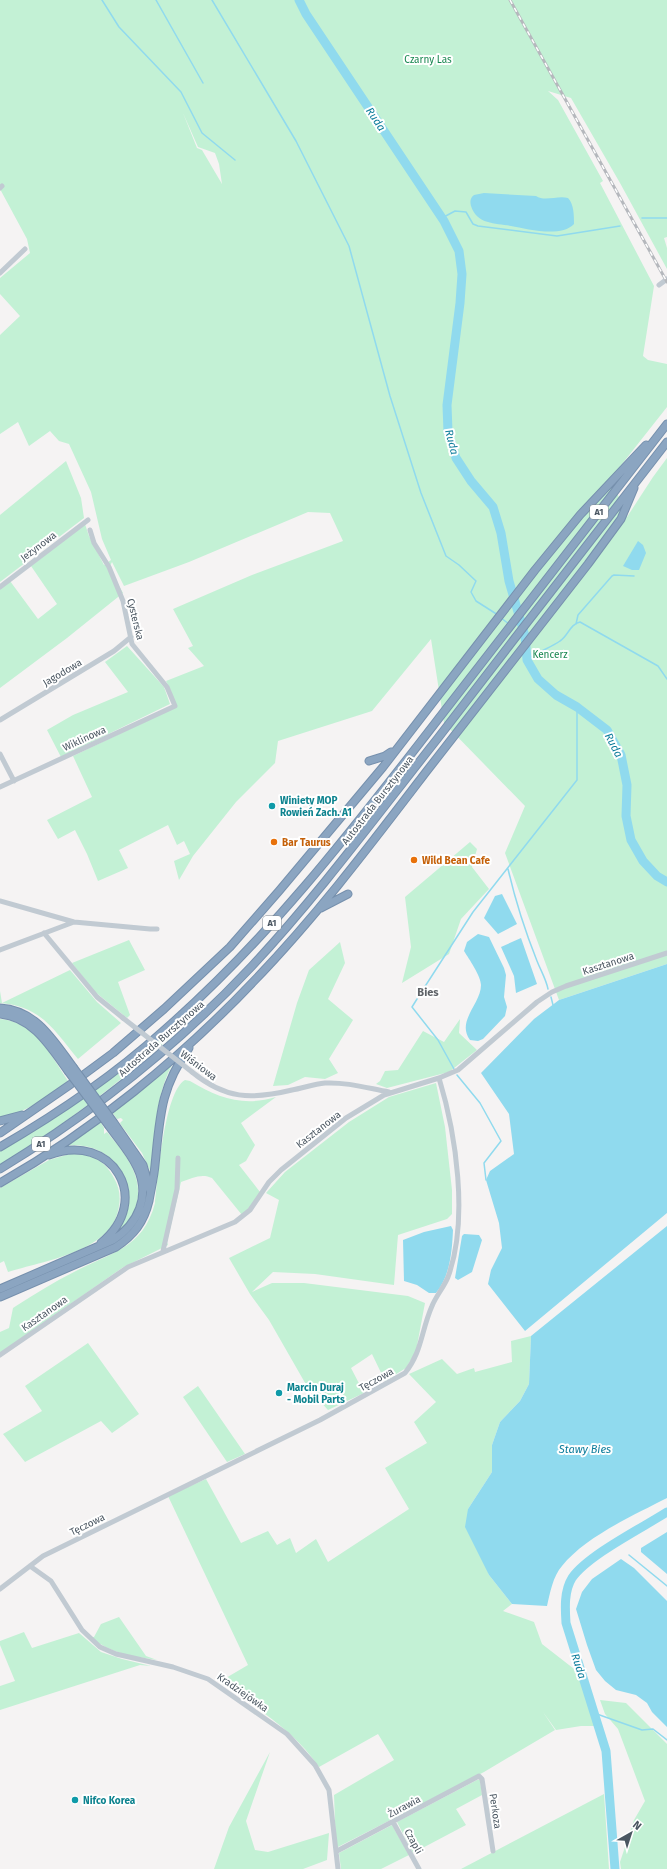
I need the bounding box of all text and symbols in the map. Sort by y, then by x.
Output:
park label: Czarny Las [404,54,452,66]
water label: Ruda [363,105,388,134]
water label: Ruda [442,428,461,456]
road number: A1 [590,505,608,519]
street label: Jeżynowa [18,529,59,564]
street label: Cysterska [124,597,146,641]
park label: Kencerz [532,649,568,661]
street label: Jagodowa [41,656,84,689]
street label: Wiklinowa [61,724,108,754]
water label: Ruda [602,731,625,760]
street label: Autostrada Bursztynowa [339,754,416,847]
place label: Winiety MOP Rowień Zach. A1 [280,795,352,819]
marker: Winiety MOP Rowień Zach. A1 [267,801,277,811]
marker: Bar Taurus [269,837,279,847]
place label: Bar Taurus [282,837,331,849]
marker: Wild Bean Cafe [409,855,419,865]
place label: Wild Bean Cafe [422,855,490,867]
road number: A1 [263,916,281,930]
street label: Kasztanowa [581,950,636,978]
district label: Bies [417,986,439,999]
street label: Autostrada Bursztynowa [116,998,207,1079]
street label: Wiśniowa [178,1048,219,1083]
street label: Kasztanowa [294,1109,343,1151]
road number: A1 [32,1137,50,1151]
street label: Kasztanowa [19,1294,70,1334]
street label: Tęczowa [357,1366,396,1394]
place label: Marcin Duraj - Mobil Parts [287,1382,345,1406]
marker: Marcin Duraj - Mobil Parts [274,1388,284,1398]
water label: Stawy Bies [558,1443,611,1456]
street label: Tęczowa [68,1511,107,1539]
water label: Ruda [568,1652,589,1680]
street label: Kradziejówka [215,1671,270,1715]
street label: Żurawia [385,1792,423,1820]
street label: Perkoza [487,1793,503,1829]
marker: Nifco Korea [70,1795,80,1805]
place label: Nifco Korea [83,1795,136,1807]
north arrow [611,1813,651,1853]
text: N [630,1818,644,1833]
street label: Czapli [401,1827,425,1856]

